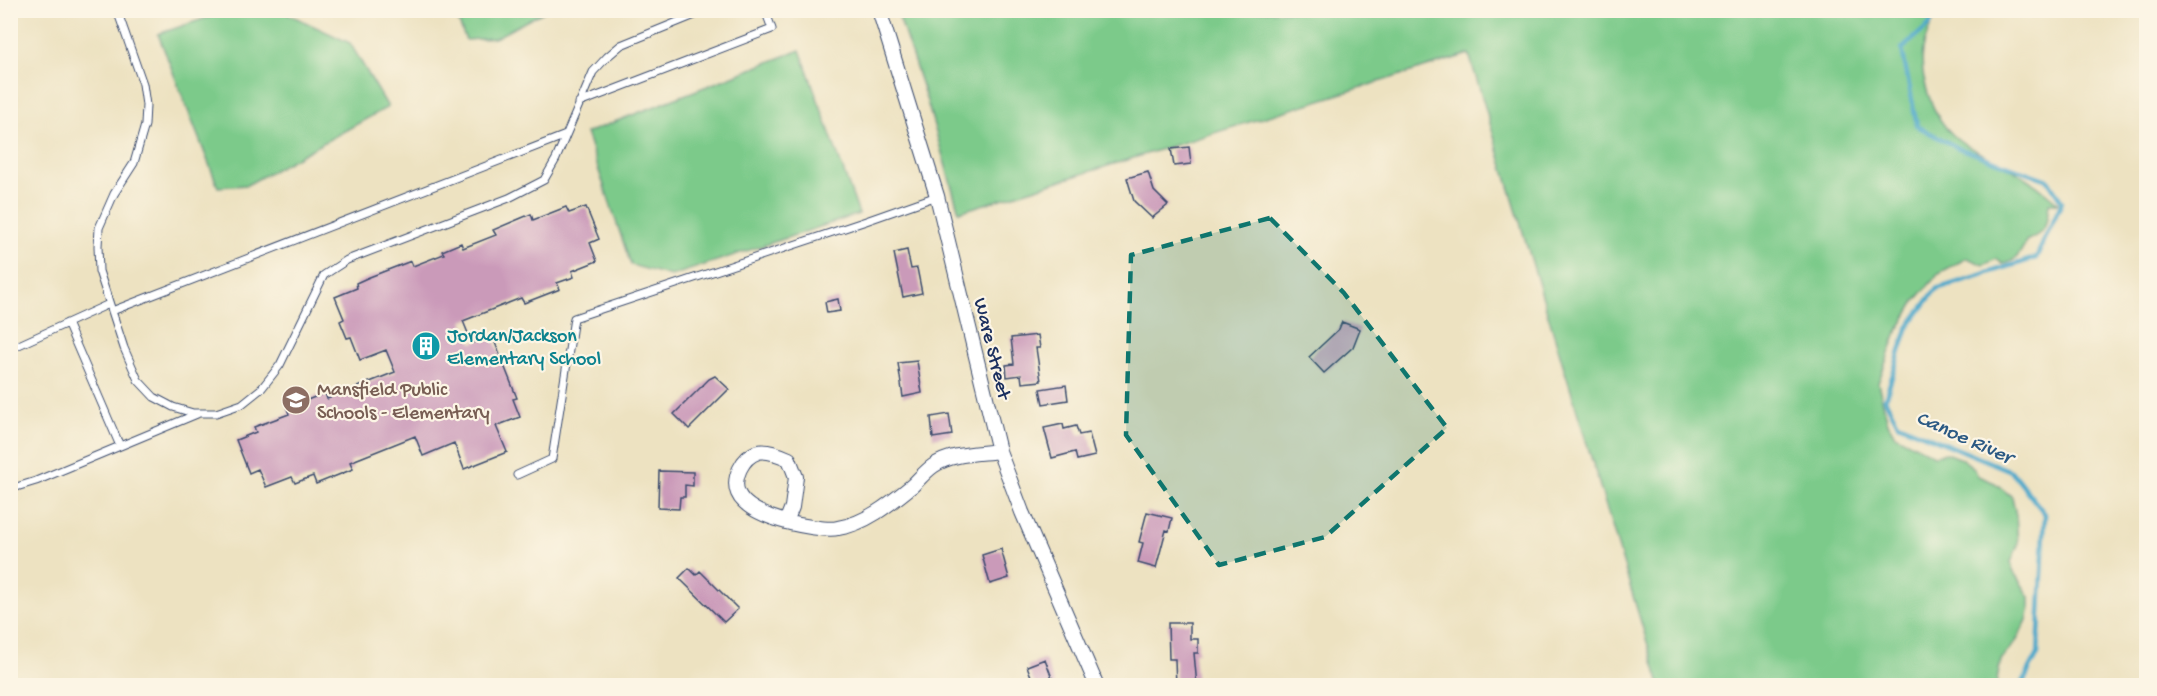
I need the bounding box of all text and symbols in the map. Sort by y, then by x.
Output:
street label: Ware Street [967,296,1015,404]
place label: Jordan/Jackson Elementary School [447,326,601,372]
building icon: Jordan/Jackson Elementary School [410,330,442,362]
place label: Mansfield Public Schools - Elementary [317,380,490,426]
school or university icon: Mansfield Public Schools - Elementary [280,384,312,416]
water label: Canoe River [1912,407,2020,473]

